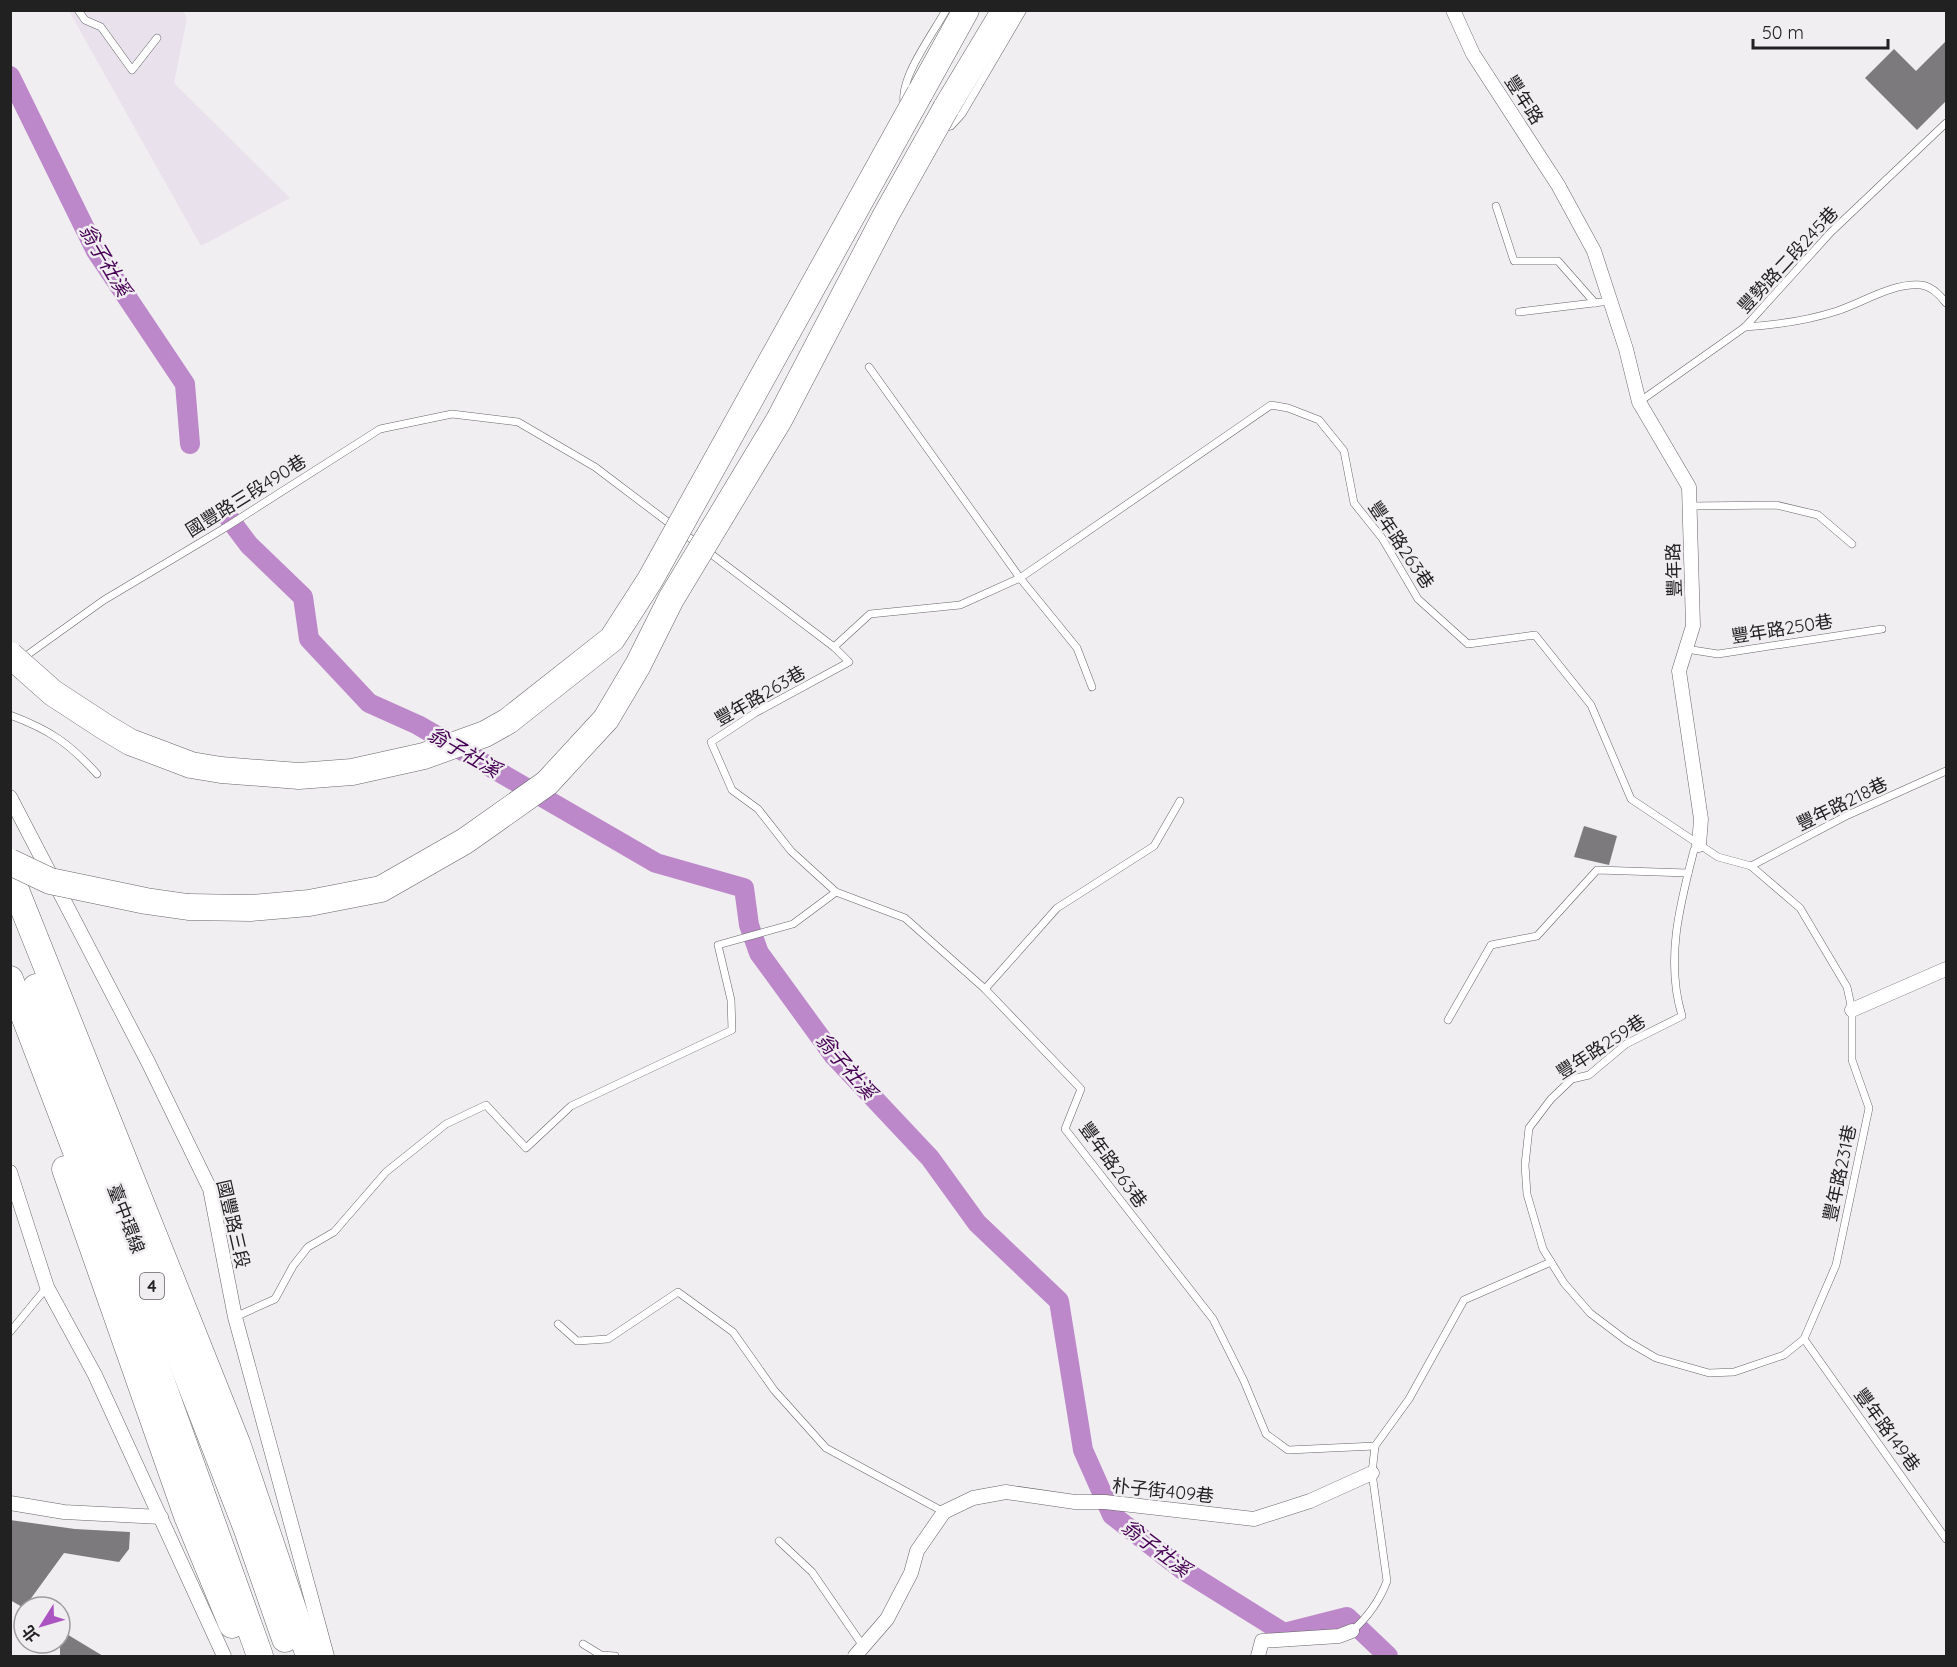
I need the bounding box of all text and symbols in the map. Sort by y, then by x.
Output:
scale bar [1753,12,1888,50]
text: 50 m [1762,21,1804,44]
street label: 豐年路 [1500,71,1549,129]
street label: 豐勢路二段245巷 [1732,202,1843,318]
water label: 翁子社溪 [74,219,138,303]
street label: 國豐路三段490巷 [181,449,310,542]
street label: 豐年路263巷 [1364,496,1439,593]
street label: 豐年路 [1661,543,1686,597]
street label: 豐年路250巷 [1730,609,1834,648]
street label: 豐年路263巷 [710,660,809,731]
water label: 翁子社溪 [423,721,508,784]
street label: 豐年路218巷 [1793,772,1891,835]
street label: 豐年路259巷 [1552,1009,1650,1084]
water label: 翁子社溪 [811,1027,884,1106]
street label: 豐年路263巷 [1074,1117,1152,1212]
street label: 豐年路231巷 [1818,1123,1861,1223]
street label: 國豐路三段 [212,1177,255,1270]
street label: 臺中環線 [103,1181,150,1257]
road number: 4 [140,1273,164,1299]
street label: 豐年路149巷 [1849,1383,1925,1476]
street label: 朴子街409巷 [1111,1474,1215,1507]
water label: 翁子社溪 [1117,1514,1198,1583]
north arrow [12,1595,72,1655]
text: 北 [17,1622,43,1646]

